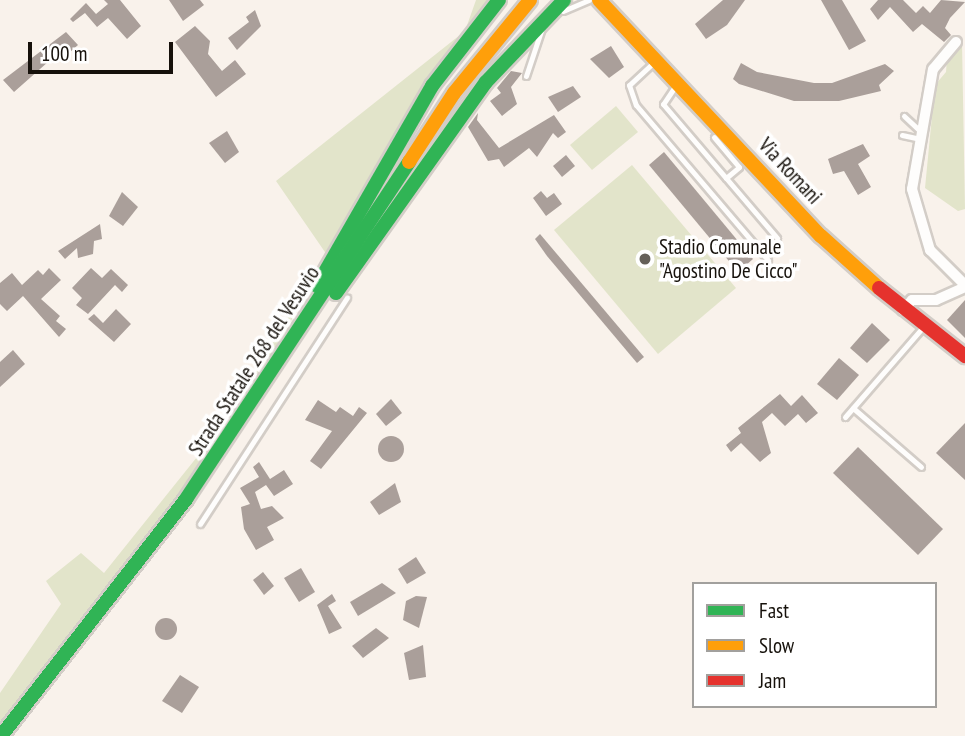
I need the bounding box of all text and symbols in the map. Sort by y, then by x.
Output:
scale bar [32,28,177,72]
text: 100 m [41,40,87,67]
street label: Via Romani [753,133,827,209]
place label: Stadio Comunale "Agostino De Cicco" [659,234,798,284]
marker: Stadio Comunale "Agostino De Cicco" [637,251,653,267]
street label: Strada Statale 268 del Vesuvio [183,261,325,461]
legend [692,582,937,708]
text: Fast [759,597,789,624]
text: Slow [759,632,794,659]
text: Jam [759,667,786,694]

